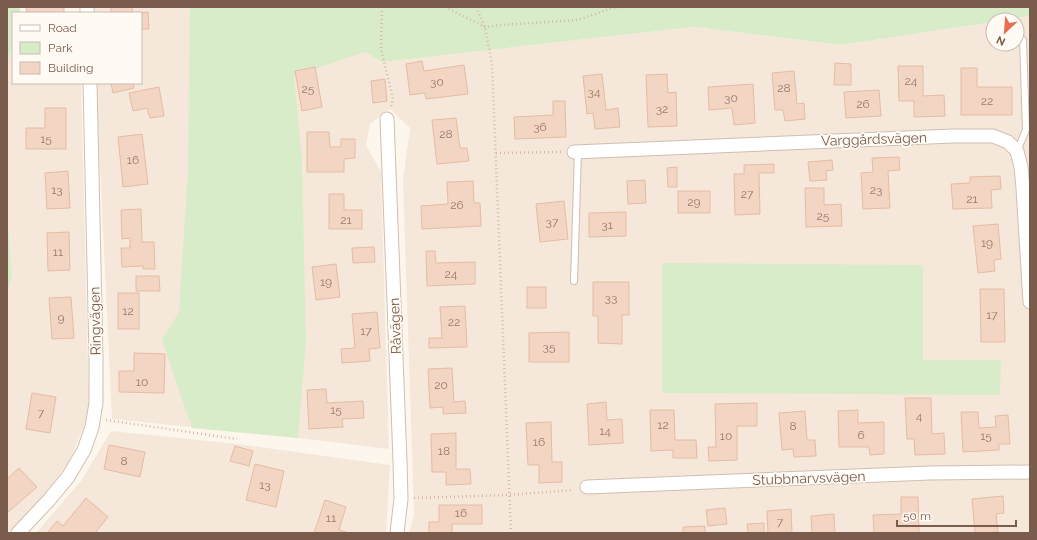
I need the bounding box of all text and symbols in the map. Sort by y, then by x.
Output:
legend [12,12,142,84]
north arrow [985,12,1025,52]
text: Road [48,21,77,35]
text: N [994,33,1007,48]
text: Park [48,41,73,55]
text: Building [48,61,94,75]
house number: 24 [905,74,918,88]
house number: 30 [430,75,444,89]
house number: 28 [777,81,791,95]
house number: 25 [302,82,315,96]
house number: 34 [588,85,601,99]
house number: 30 [724,91,738,105]
house number: 22 [981,94,993,108]
house number: 26 [856,97,870,111]
house number: 32 [656,102,668,116]
house number: 36 [533,120,547,134]
house number: 28 [439,127,453,141]
street label: Varggårdsvägen [821,129,927,149]
house number: 15 [40,132,52,146]
house number: 16 [127,153,139,167]
house number: 13 [51,183,63,197]
house number: 23 [870,183,882,197]
house number: 27 [741,187,754,201]
house number: 21 [966,192,978,206]
house number: 29 [687,195,701,209]
house number: 26 [450,198,464,212]
house number: 25 [817,209,830,223]
house number: 21 [340,213,352,227]
house number: 37 [546,215,559,229]
house number: 31 [601,218,613,232]
house number: 19 [981,236,993,250]
house number: 11 [53,245,63,259]
house number: 24 [445,267,458,281]
house number: 19 [320,275,332,289]
street label: Ringvägen [86,286,104,356]
house number: 33 [605,291,617,305]
street label: Råvägen [386,298,404,354]
house number: 12 [122,304,134,318]
house number: 17 [986,308,998,322]
house number: 9 [57,311,65,325]
house number: 22 [448,315,460,329]
house number: 17 [360,324,372,338]
house number: 35 [543,340,556,354]
house number: 10 [136,375,148,389]
house number: 20 [434,378,448,392]
house number: 15 [330,403,342,417]
house number: 7 [38,406,45,420]
house number: 4 [916,409,923,423]
house number: 12 [657,418,669,432]
house number: 8 [789,419,797,433]
house number: 14 [599,424,611,438]
house number: 6 [857,428,865,442]
house number: 10 [720,429,732,443]
house number: 15 [980,429,992,443]
house number: 16 [533,435,545,449]
house number: 18 [438,444,450,458]
house number: 8 [120,454,128,468]
street label: Stubbnarvsvägen [752,468,866,488]
house number: 13 [259,478,271,492]
scale bar [897,502,1016,528]
house number: 16 [455,506,467,520]
text: 50 m [903,509,931,523]
house number: 11 [326,511,336,525]
house number: 7 [777,515,784,529]

